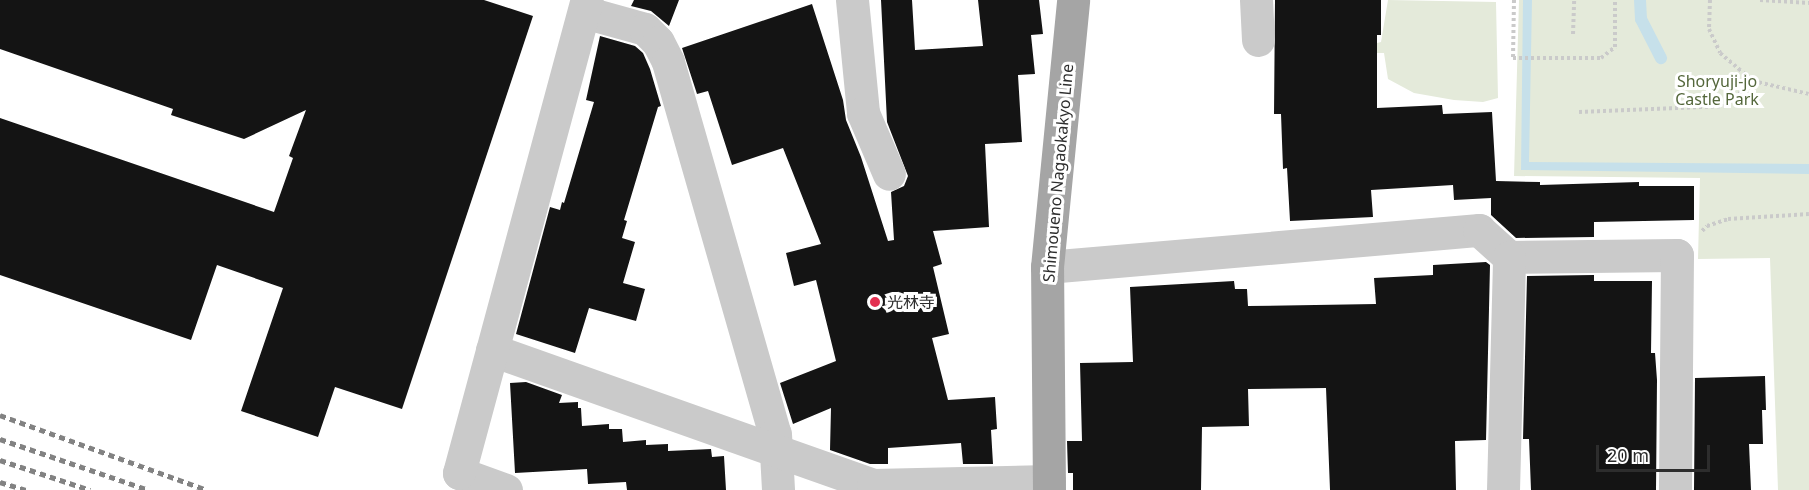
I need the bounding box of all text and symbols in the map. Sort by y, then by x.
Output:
street label: Shimoueno Nagaokakyo Line [1039,63,1077,283]
park label: Shoryuji-jo Castle Park [1675,71,1759,109]
place label: 光林寺 [887,292,935,312]
marker: 光林寺 [868,295,882,309]
scale bar [1599,433,1713,471]
text: 20 m [1607,443,1649,467]

